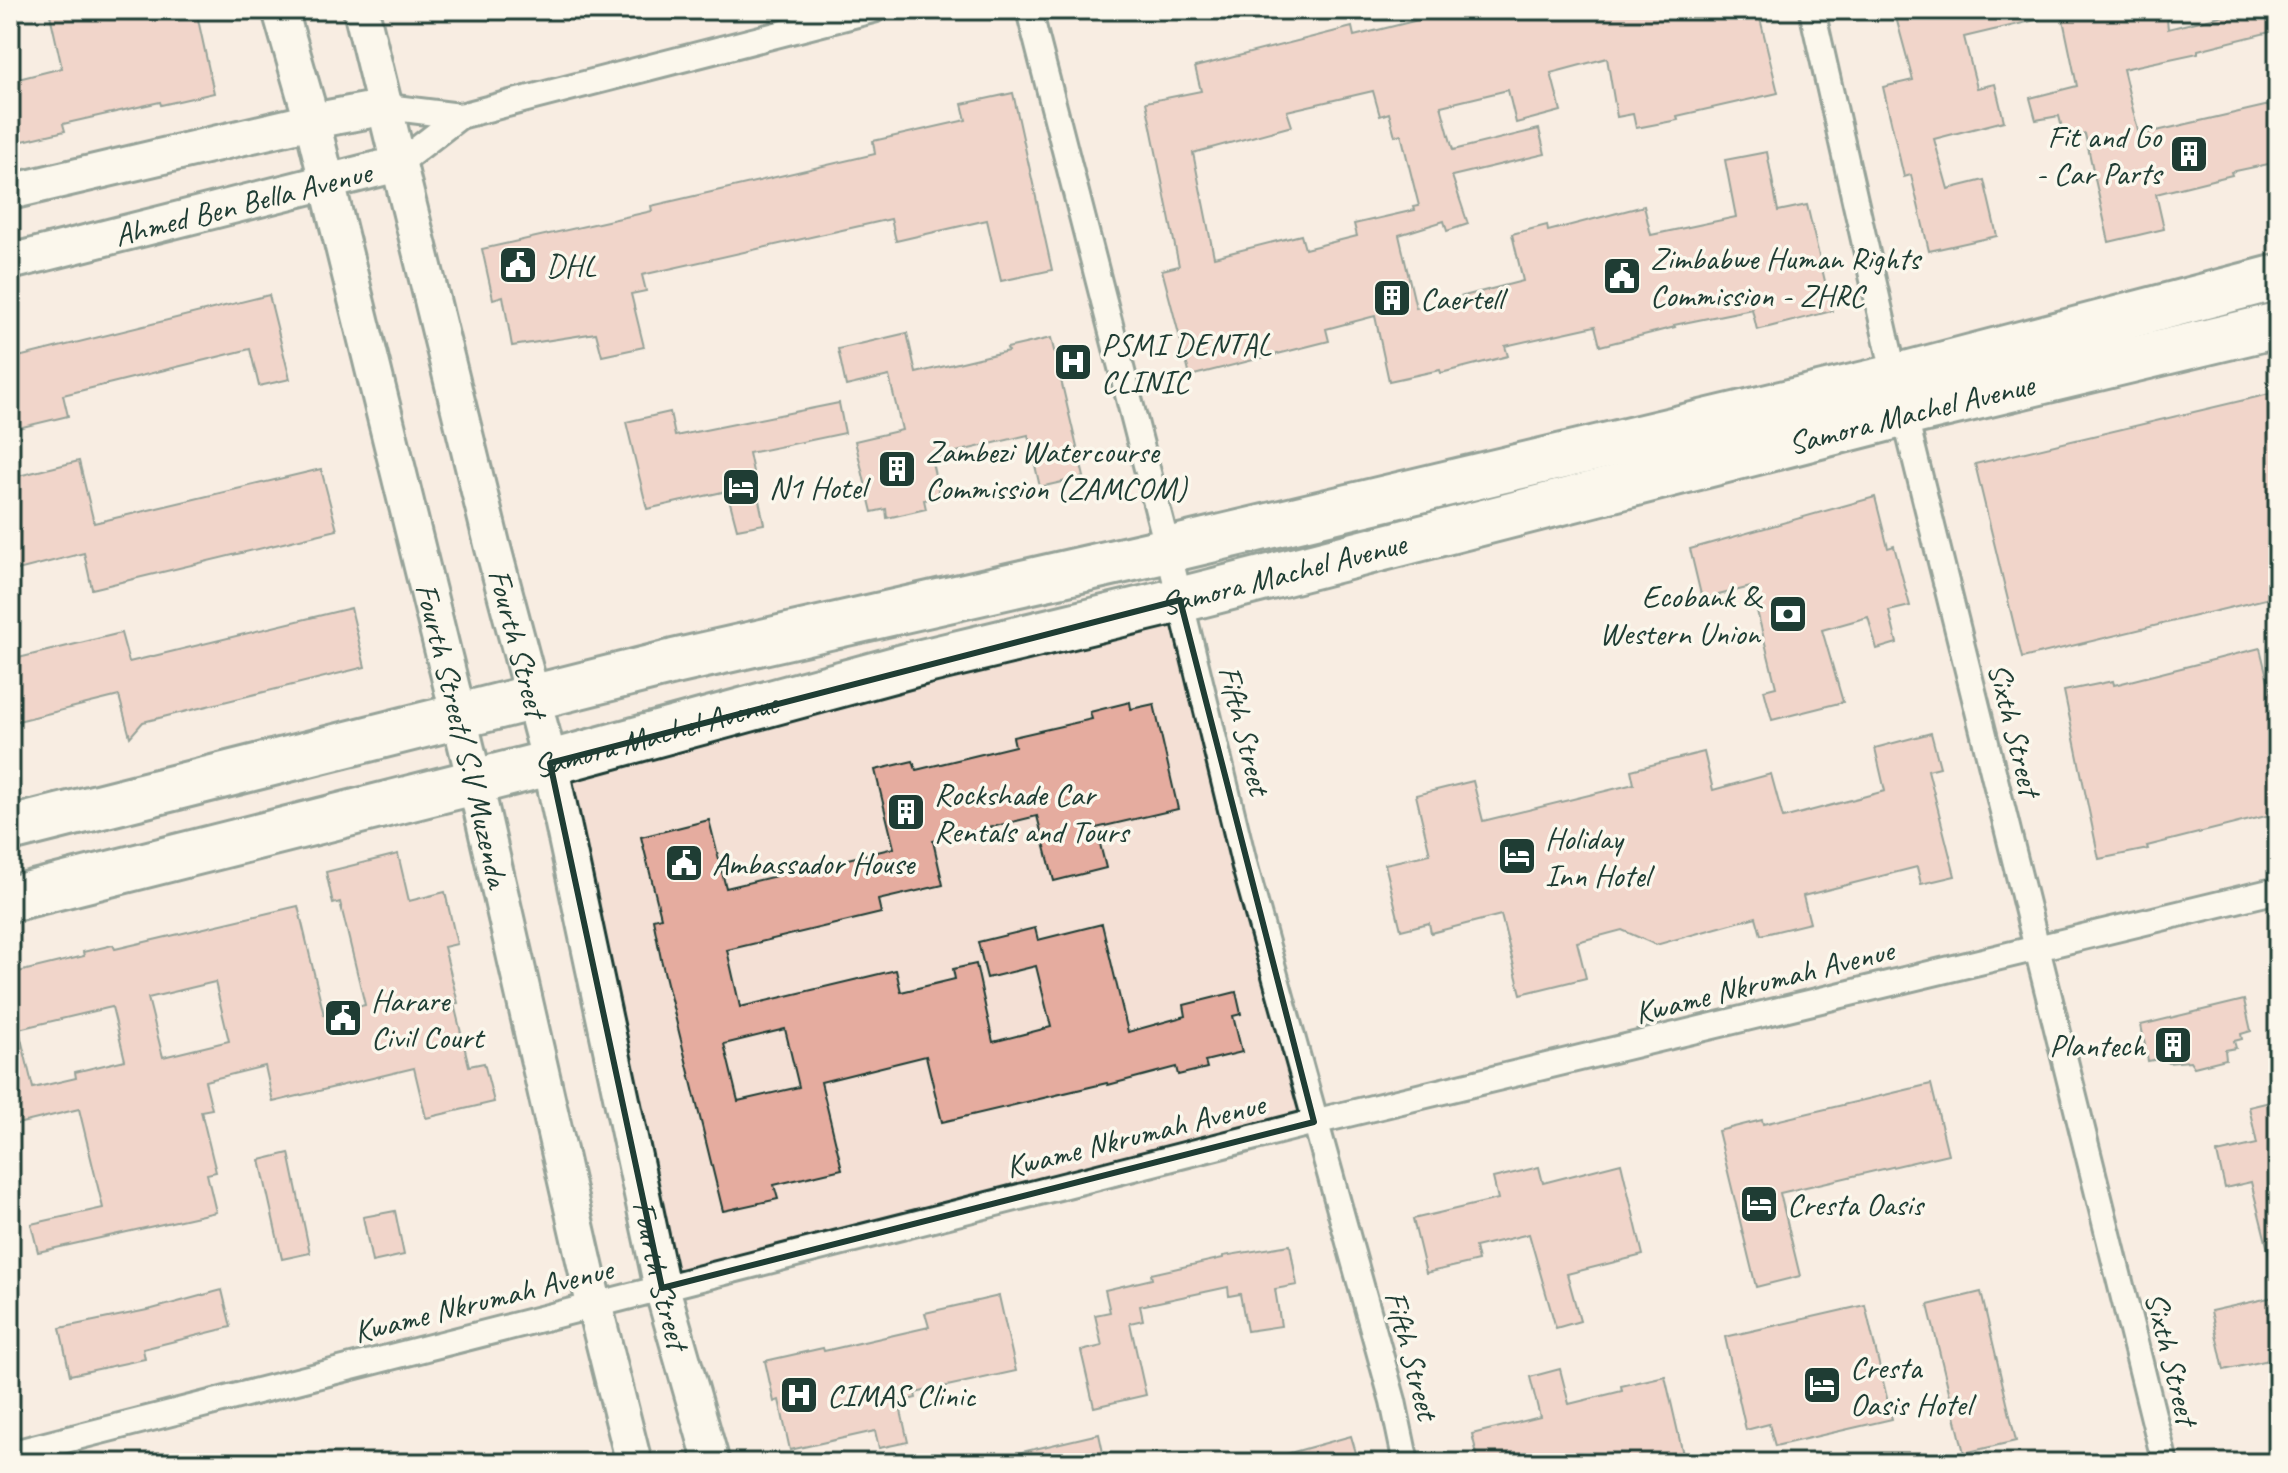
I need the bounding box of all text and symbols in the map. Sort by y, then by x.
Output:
place label: Fit and Go - Car Parts [2035,116,2164,194]
building icon: Fit and Go - Car Parts [2168,133,2210,175]
street label: Ahmed Ben Bella Avenue [110,151,378,256]
place label: Zimbabwe Human Rights Commission - ZHRC [1650,238,1923,316]
public building icon: DHL [497,244,539,286]
place label: DHL [546,245,597,286]
public building icon: Zimbabwe Human Rights Commission - ZHRC [1601,255,1643,297]
building icon: Caertell [1371,277,1413,319]
place label: Caertell [1420,278,1508,319]
place label: PSMI DENTAL CLINIC [1101,324,1272,402]
hospital icon: PSMI DENTAL CLINIC [1052,341,1094,383]
street label: Samora Machel Avenue [1784,363,2040,464]
place label: Zambezi Watercourse Commission (ZAMCOM) [925,431,1188,509]
building icon: Zambezi Watercourse Commission (ZAMCOM) [876,448,918,490]
hotel icon: N1 Hotel [720,466,762,508]
place label: N1 Hotel [769,467,872,508]
street label: Samora Machel Avenue [1156,522,1413,625]
street label: Fourth Street [478,565,558,725]
place label: Ecobank & Western Union [1599,576,1764,654]
street label: Fourth Street/ S.V Muzenda [406,579,519,894]
bank icon: Ecobank & Western Union [1767,593,1809,635]
street label: Sixth Street [1978,659,2052,804]
street label: Fifth Street [1209,662,1281,802]
street label: Samora Machel Avenue [529,681,785,787]
place label: Rockshade Car Rentals and Tours [934,774,1130,852]
building icon: Rockshade Car Rentals and Tours [885,791,927,833]
place label: Holiday Inn Hotel [1545,818,1655,896]
hotel icon: Holiday Inn Hotel [1496,835,1538,877]
public building icon: Ambassador House [663,842,705,884]
place label: Ambassador House [712,843,917,884]
street label: Kwame Nkrumah Avenue [1630,929,1900,1033]
place label: Harare Civil Court [371,980,486,1058]
public building icon: Harare Civil Court [322,997,364,1039]
building icon: Plantech [2152,1024,2194,1066]
place label: Plantech [2049,1025,2146,1066]
street label: Kwame Nkrumah Avenue [1001,1083,1271,1187]
hotel icon: Cresta Oasis [1738,1183,1780,1225]
place label: Cresta Oasis [1787,1184,1925,1225]
street label: Fourth Street [623,1197,700,1358]
street label: Kwame Nkrumah Avenue [349,1248,619,1352]
street label: Fifth Street [1375,1287,1449,1427]
street label: Sixth Street [2135,1288,2209,1433]
place label: Cresta Oasis Hotel [1850,1347,1977,1425]
hotel icon: Cresta Oasis Hotel [1801,1364,1843,1406]
hospital icon: CIMAS Clinic [778,1374,820,1416]
place label: CIMAS Clinic [827,1375,976,1416]

